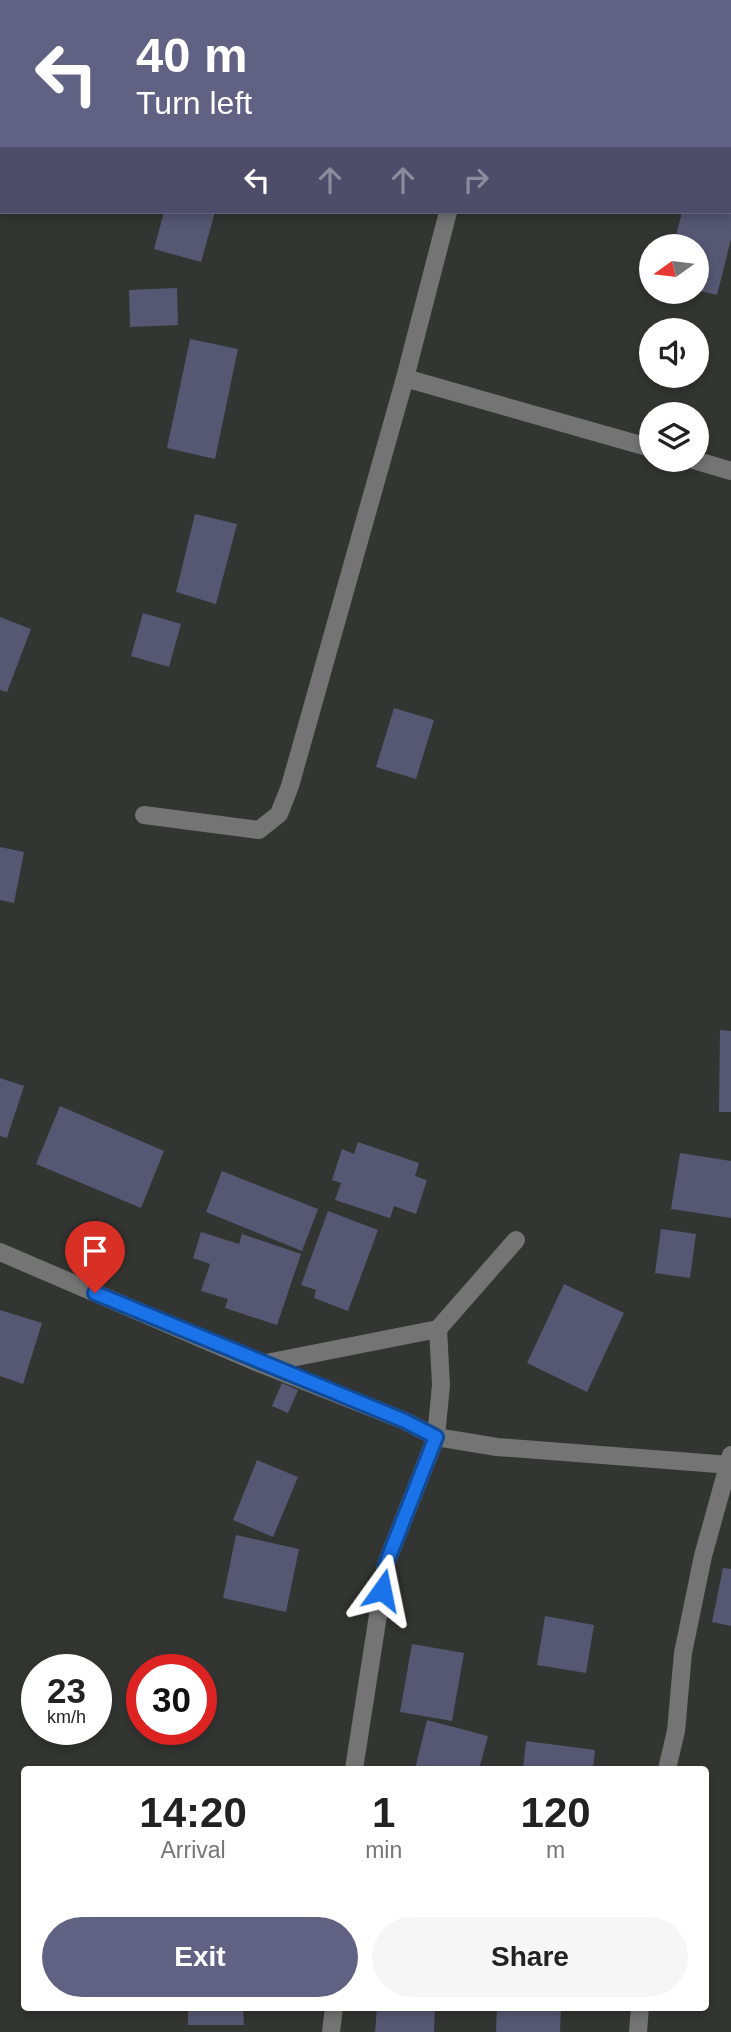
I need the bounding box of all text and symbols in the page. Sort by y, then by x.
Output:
icon: left [21,28,112,119]
text: 40 m [136,28,248,82]
text: Turn left [136,85,252,121]
icon: left [238,161,276,199]
icon: ahead [311,161,349,199]
icon: ahead [384,161,422,199]
icon: right [457,161,495,199]
north arrow [639,234,709,304]
map controls [639,234,709,472]
button: sound [639,318,709,388]
button: layers [639,402,709,472]
pin [65,1221,125,1293]
icon: arrive [76,1232,114,1270]
position arrow [345,1553,419,1627]
speed limit sign: 30 [126,1654,217,1745]
text: 23 [47,1671,86,1710]
text: km/h [47,1707,86,1727]
text: 14:20 [139,1789,247,1836]
text: 1 [372,1789,395,1836]
text: 120 [521,1789,591,1836]
text: Arrival [160,1837,226,1863]
text: min [365,1837,402,1863]
text: m [546,1837,565,1863]
button: Exit [42,1917,358,1997]
button: Share [372,1917,688,1997]

